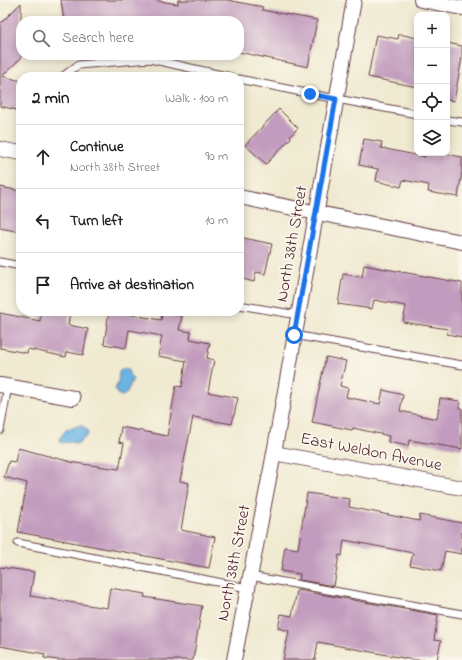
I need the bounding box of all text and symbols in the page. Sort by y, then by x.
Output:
map controls [414,12,450,156]
button: + [414,12,450,48]
search box [16,16,244,60]
icon: search [30,27,52,49]
text: Search here [62,27,134,49]
button: − [414,48,450,84]
button: locate [414,84,450,120]
route end [301,85,319,103]
text: 2 min [32,86,69,111]
text: Walk · 100 m [165,89,228,108]
button: layers [414,120,450,156]
text: Continue [70,136,124,158]
icon: ahead [32,146,54,168]
text: 90 m [205,147,228,166]
text: North 38th Street [70,158,160,177]
street label: North 38th Street [269,183,315,304]
icon: left [32,210,54,232]
text: Turn left [70,210,123,232]
text: 10 m [205,211,228,230]
icon: arrive [32,274,54,296]
text: Arrive at destination [70,274,194,296]
route start [285,326,303,344]
street label: East Weldon Avenue [298,426,444,478]
street label: North 38th Street [210,502,258,623]

